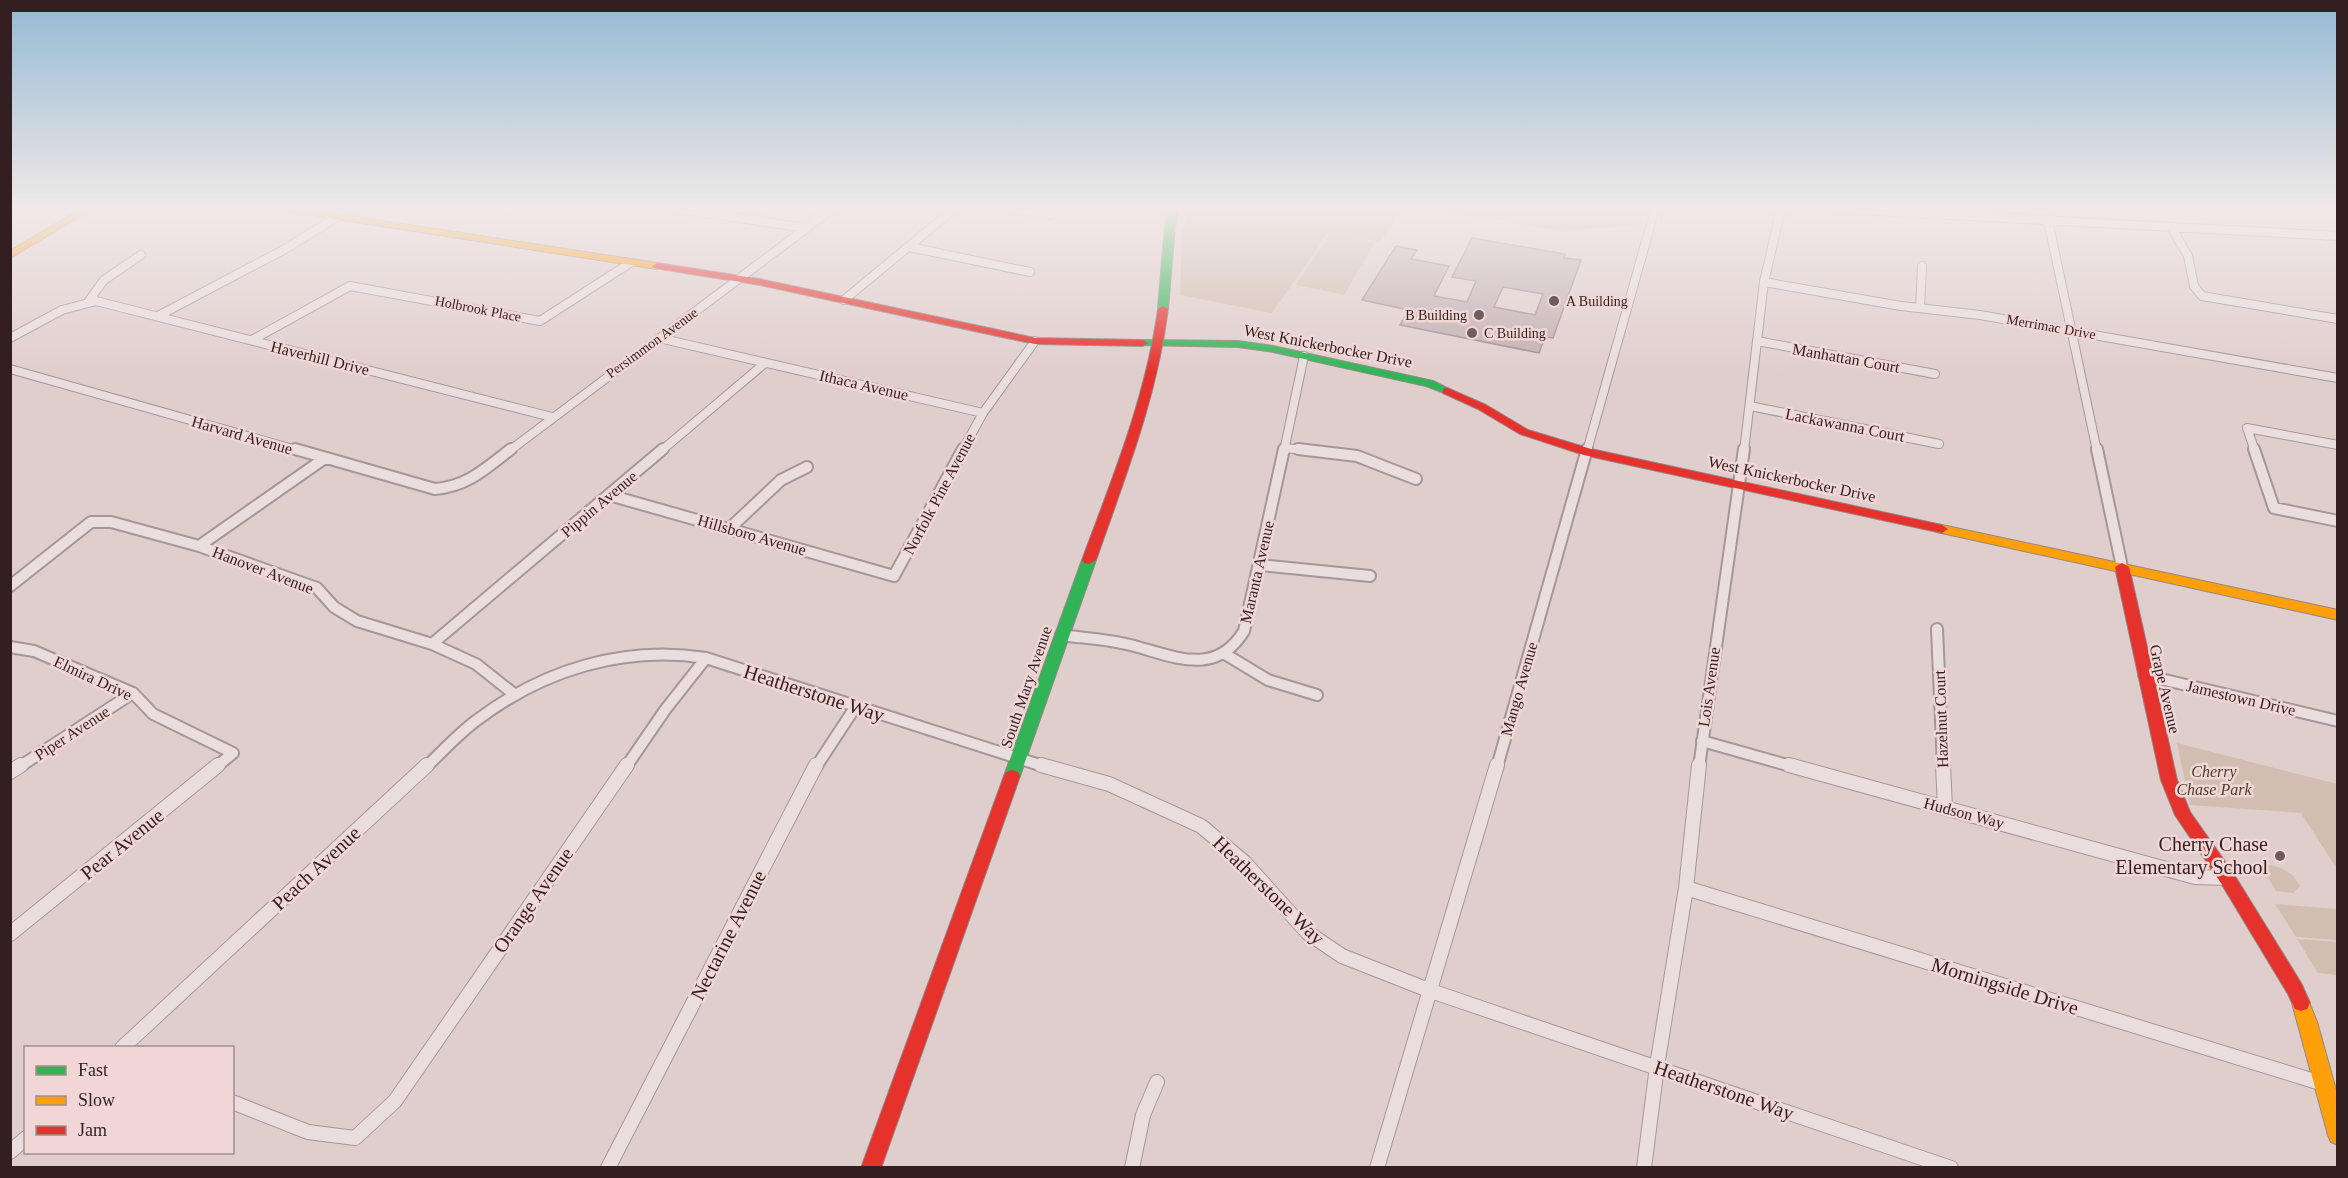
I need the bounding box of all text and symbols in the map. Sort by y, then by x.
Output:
street label: Holbrook Place [434,293,522,325]
marker: A Building [1547,294,1561,308]
place label: A Building [1566,294,1628,309]
street label: Persimmon Avenue [603,305,701,381]
place label: B Building [1405,308,1467,323]
marker: B Building [1472,308,1486,322]
street label: Merrimac Drive [2005,312,2097,342]
street label: West Knickerbocker Drive [1242,321,1414,371]
marker: C Building [1465,326,1479,340]
place label: C Building [1484,326,1546,341]
street label: Haverhill Drive [269,338,371,378]
street label: Manhattan Court [1791,340,1902,376]
street label: Ithaca Avenue [818,367,910,403]
street label: Lackawanna Court [1784,405,1907,445]
street label: Harvard Avenue [190,412,294,458]
street label: Norfolk Pine Avenue [900,431,978,557]
street label: West Knickerbocker Drive [1707,453,1877,505]
street label: Pippin Avenue [558,467,641,541]
street label: Hillsboro Avenue [696,511,808,559]
street label: Maranta Avenue [1237,519,1277,625]
street label: Hanover Avenue [210,543,316,597]
street label: South Mary Avenue [997,624,1056,750]
street label: Mango Avenue [1497,640,1542,738]
street label: Grape Avenue [2146,643,2183,735]
street label: Lois Avenue [1695,646,1723,728]
street label: Elmira Drive [51,653,135,703]
street label: Heatherstone Way [741,660,887,727]
street label: Hazelnut Court [1931,669,1951,768]
street label: Jamestown Drive [2185,677,2297,719]
street label: Piper Avenue [32,703,113,764]
park label: Cherry Chase Park [2176,763,2252,798]
street label: Hudson Way [1922,794,2006,833]
street label: Pear Avenue [76,804,168,884]
street label: Peach Avenue [267,822,365,914]
street label: Heatherstone Way [1208,831,1329,949]
place label: Cherry Chase Elementary School [2115,833,2268,879]
street label: Orange Avenue [489,843,578,957]
marker: Cherry Chase Elementary School [2273,849,2287,863]
street label: Nectarine Avenue [686,866,770,1003]
street label: Morningside Drive [1928,953,2081,1020]
legend [24,1046,234,1154]
street label: Heatherstone Way [1651,1056,1797,1125]
text: Fast [78,1060,108,1080]
text: Slow [78,1090,115,1110]
text: Jam [78,1120,107,1140]

